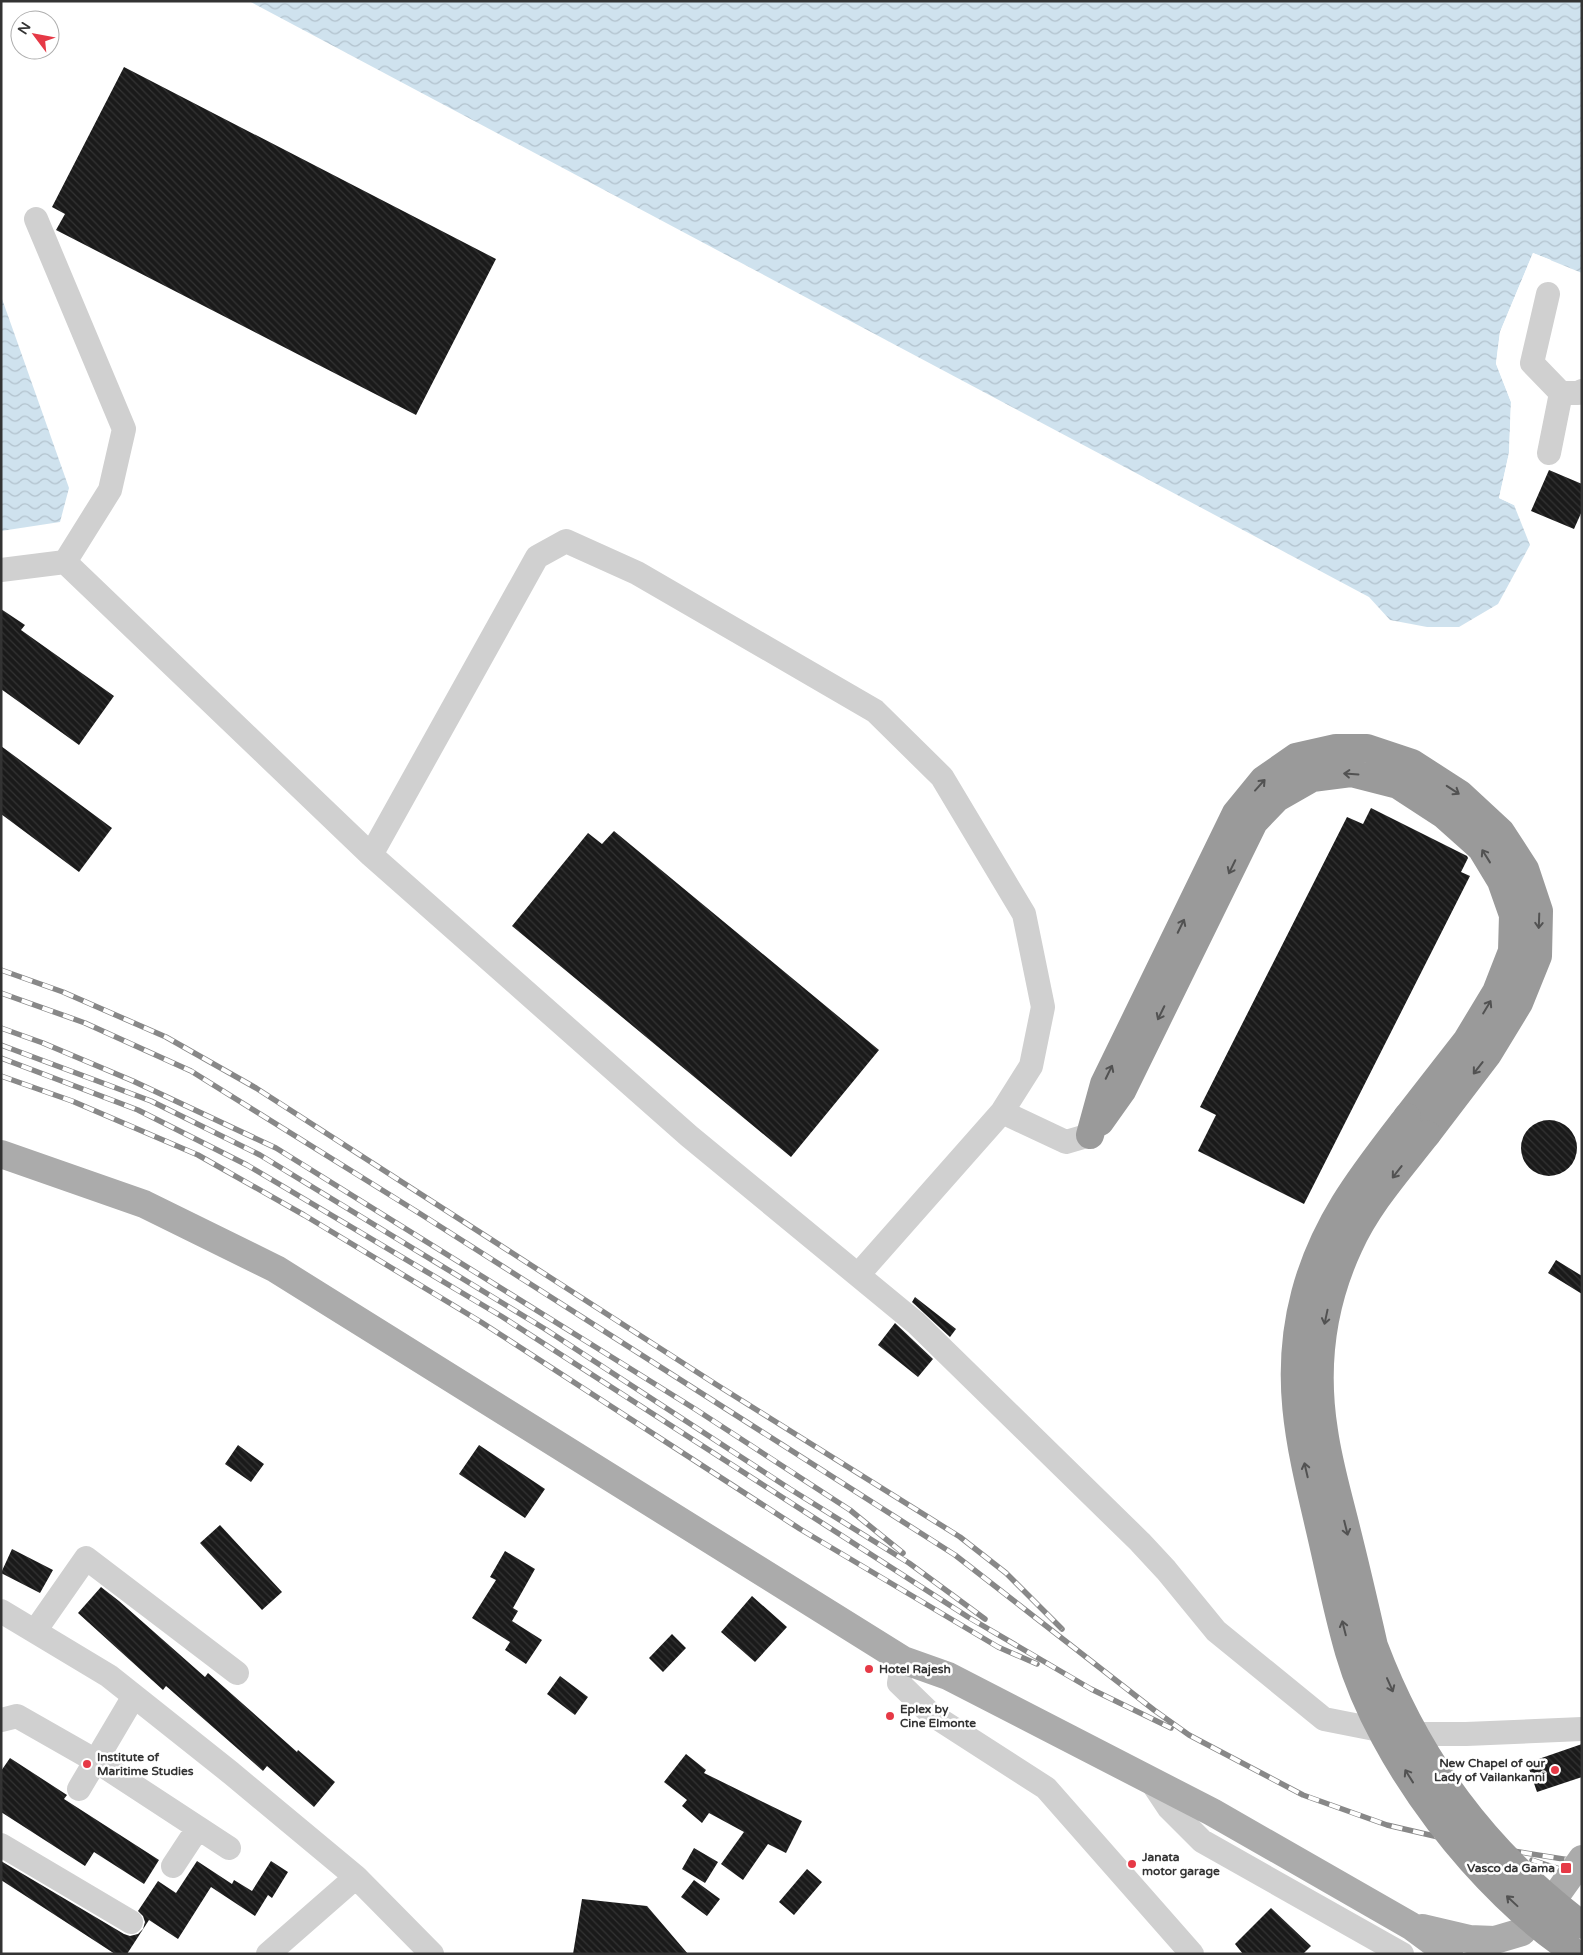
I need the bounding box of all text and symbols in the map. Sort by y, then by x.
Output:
north arrow [10,10,60,60]
text: N [14,19,35,38]
one-way arrow [1343,770,1359,779]
one-way arrow [1254,779,1266,792]
one-way arrow [1446,785,1460,795]
one-way arrow [1481,850,1491,864]
one-way arrow [1227,859,1237,874]
one-way arrow [1534,913,1543,929]
one-way arrow [1177,919,1186,934]
one-way arrow [1483,1000,1493,1014]
one-way arrow [1156,1005,1166,1020]
one-way arrow [1472,1061,1483,1074]
one-way arrow [1105,1065,1114,1080]
one-way arrow [1391,1166,1402,1179]
one-way arrow [1321,1308,1330,1324]
one-way arrow [1301,1463,1310,1479]
one-way arrow [1342,1520,1351,1536]
one-way arrow [1339,1621,1348,1637]
place label: Hotel Rajesh [879,1662,951,1677]
marker: Hotel Rajesh [863,1663,875,1675]
one-way arrow [1385,1677,1395,1692]
place label: Eplex by Cine Elmonte [900,1702,976,1730]
marker: Eplex by Cine Elmonte [884,1710,896,1722]
place label: Institute of Maritime Studies [97,1750,194,1778]
place label: New Chapel of our Lady of Vailankanni [1434,1756,1545,1785]
marker: Institute of Maritime Studies [81,1758,93,1770]
marker: New Chapel of our Lady of Vailankanni [1549,1764,1561,1776]
one-way arrow [1404,1770,1414,1784]
place label: Janata motor garage [1141,1850,1220,1879]
marker: Janata motor garage [1126,1858,1138,1870]
place label: Vasco da Gama [1467,1861,1555,1875]
marker: Vasco da Gama [1559,1861,1573,1875]
one-way arrow [1506,1895,1519,1907]

